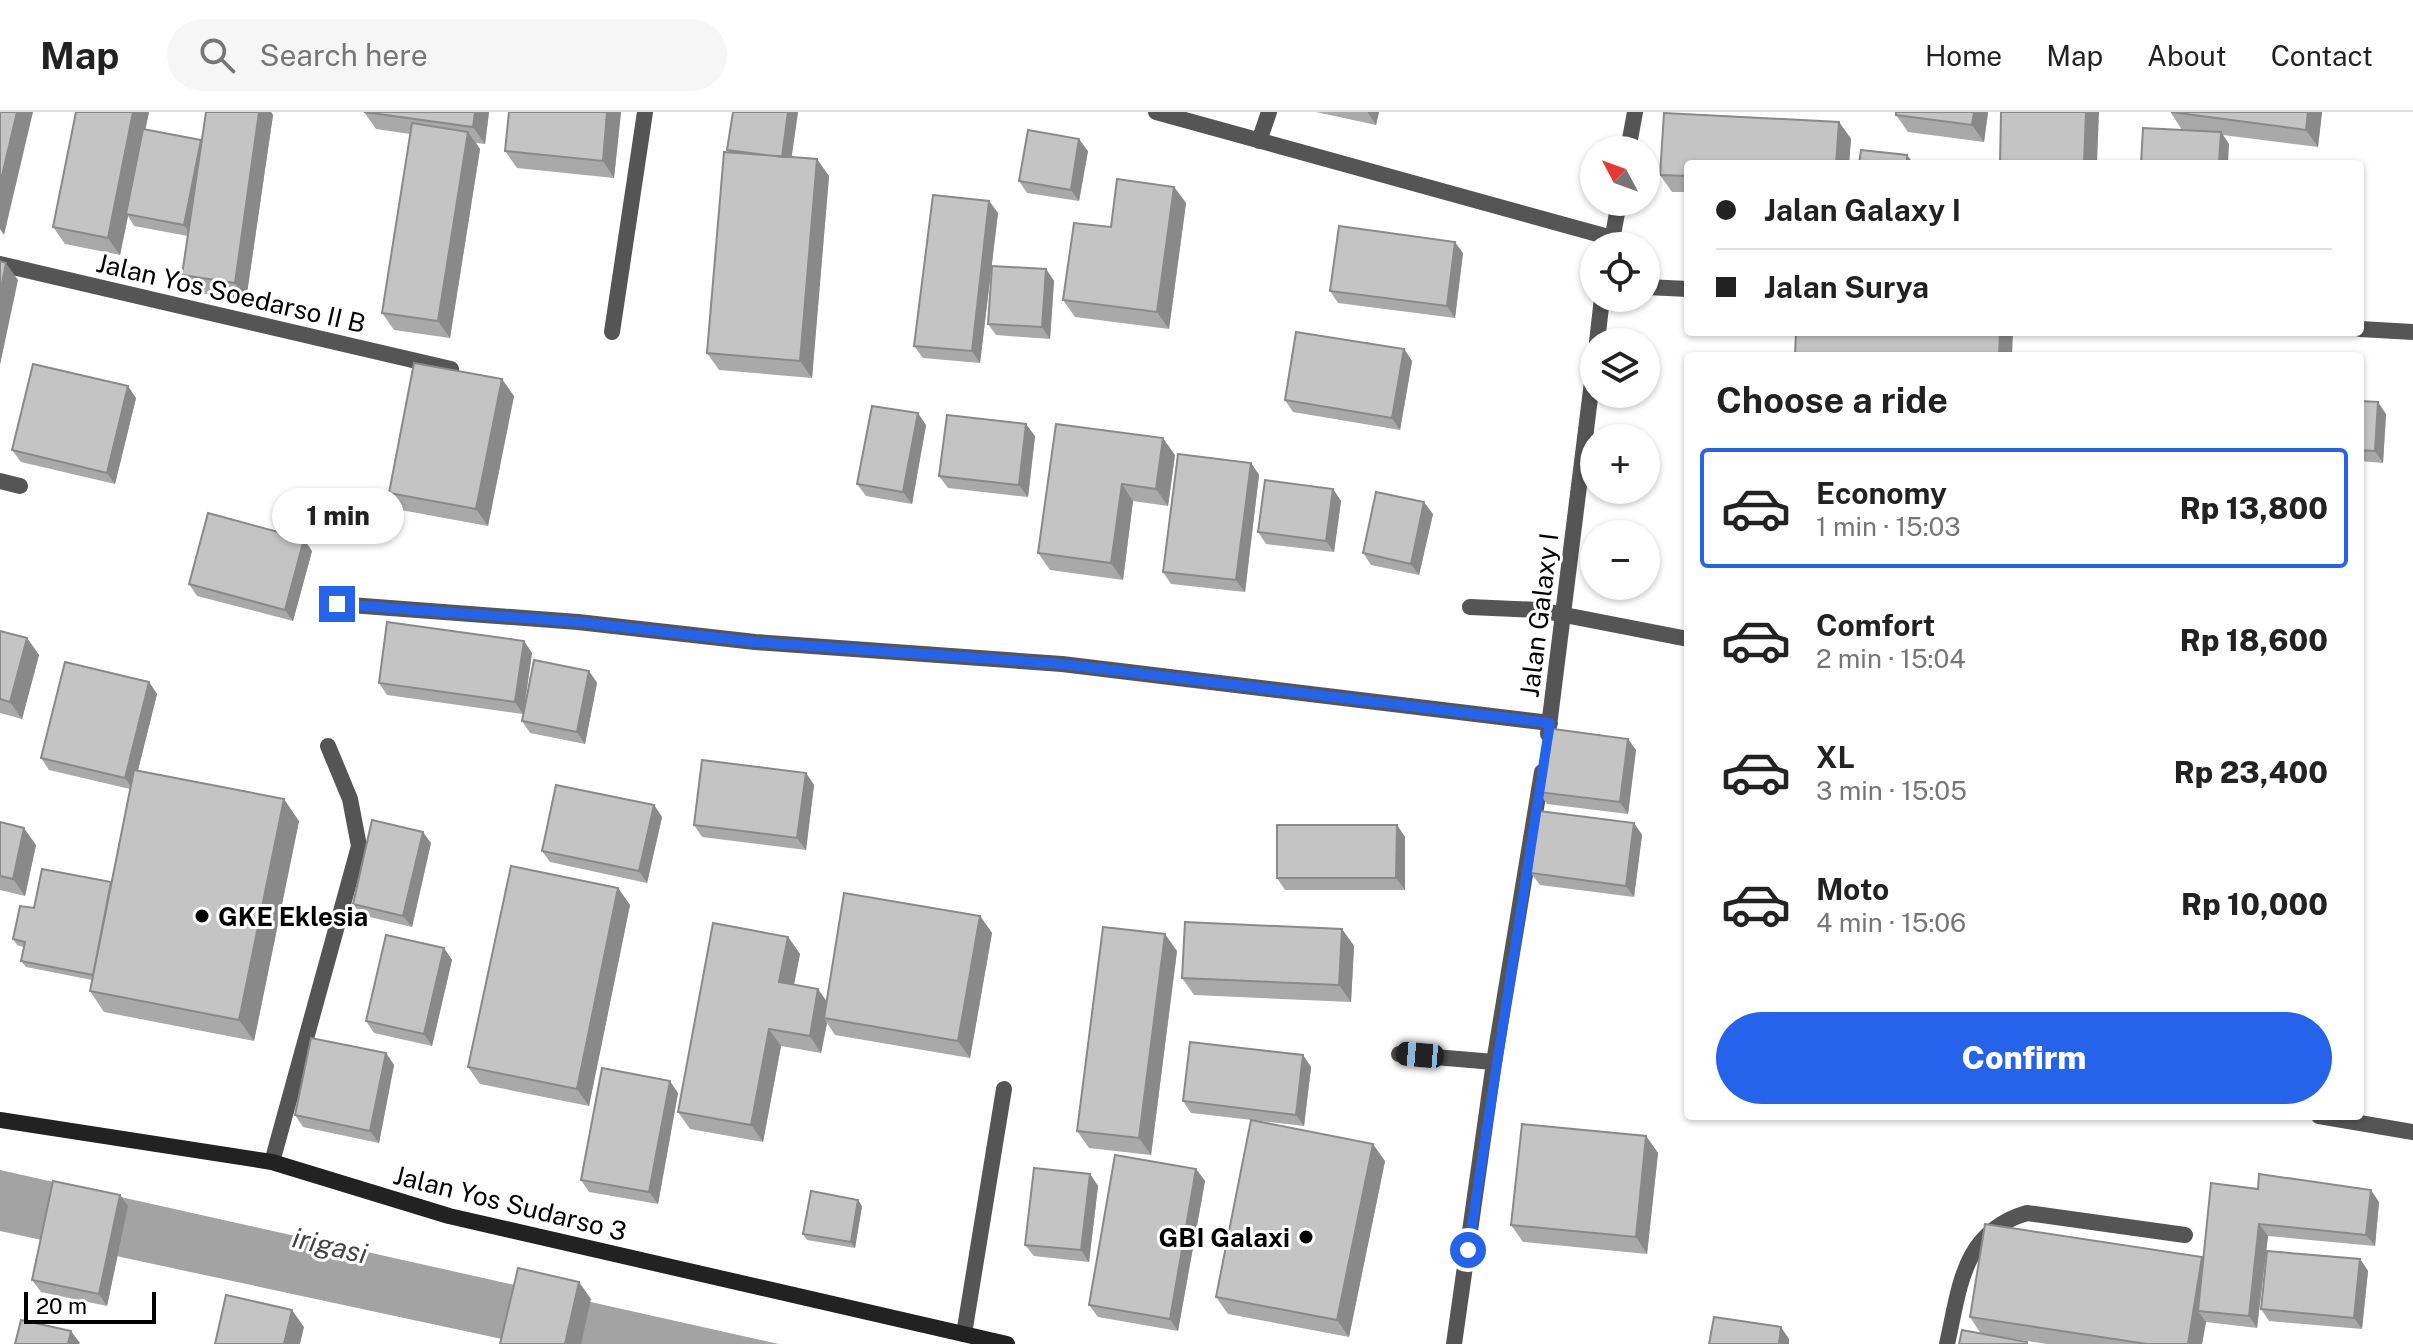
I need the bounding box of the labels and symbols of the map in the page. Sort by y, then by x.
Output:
north arrow [1580,136,1660,216]
street label: Jalan Yos Soedarso II B [93,247,369,339]
callout: 1 min [271,488,403,544]
street label: Jalan Galaxy I [1514,531,1564,699]
route end [319,586,355,622]
place label: GKE Eklesia [218,901,368,932]
marker: GKE Eklesia [193,907,211,925]
car [1395,1041,1445,1069]
street label: Jalan Yos Sudarso 3 [390,1159,630,1247]
water label: irigasi [289,1220,371,1270]
place label: GBI Galaxi [1159,1222,1290,1253]
marker: GBI Galaxi [1297,1228,1315,1246]
route start [1450,1232,1486,1268]
scale bar [24,1288,156,1324]

